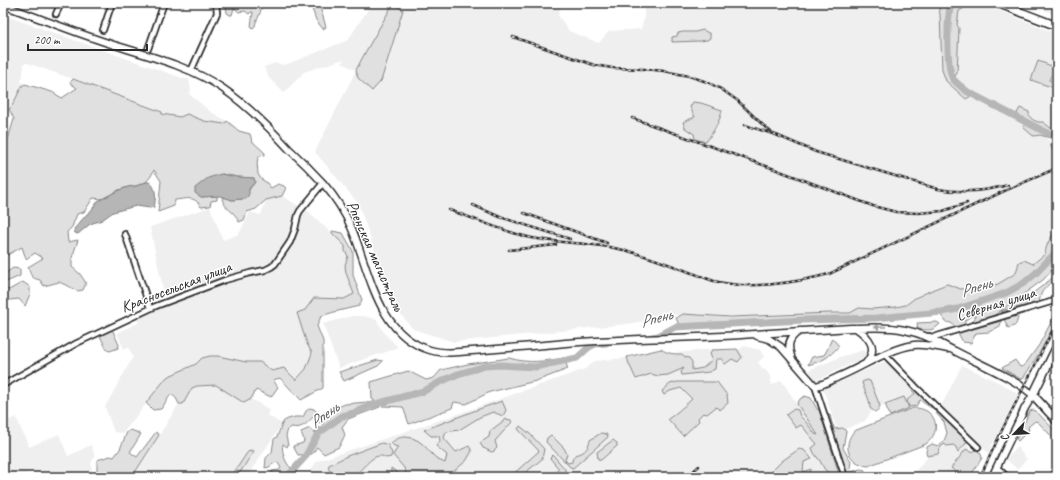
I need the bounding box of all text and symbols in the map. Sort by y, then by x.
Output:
scale bar [28,26,147,52]
text: 200 m [34,32,61,48]
street label: Рпенская магистраль [342,198,409,316]
street label: Красносельская улица [118,256,235,317]
water label: Рпень [958,272,996,302]
street label: Северная улица [954,282,1039,326]
water label: Рпень [638,303,676,332]
one-way arrow [874,324,886,331]
water label: Рпень [305,396,344,433]
north arrow [994,414,1034,454]
text: С [997,431,1012,444]

